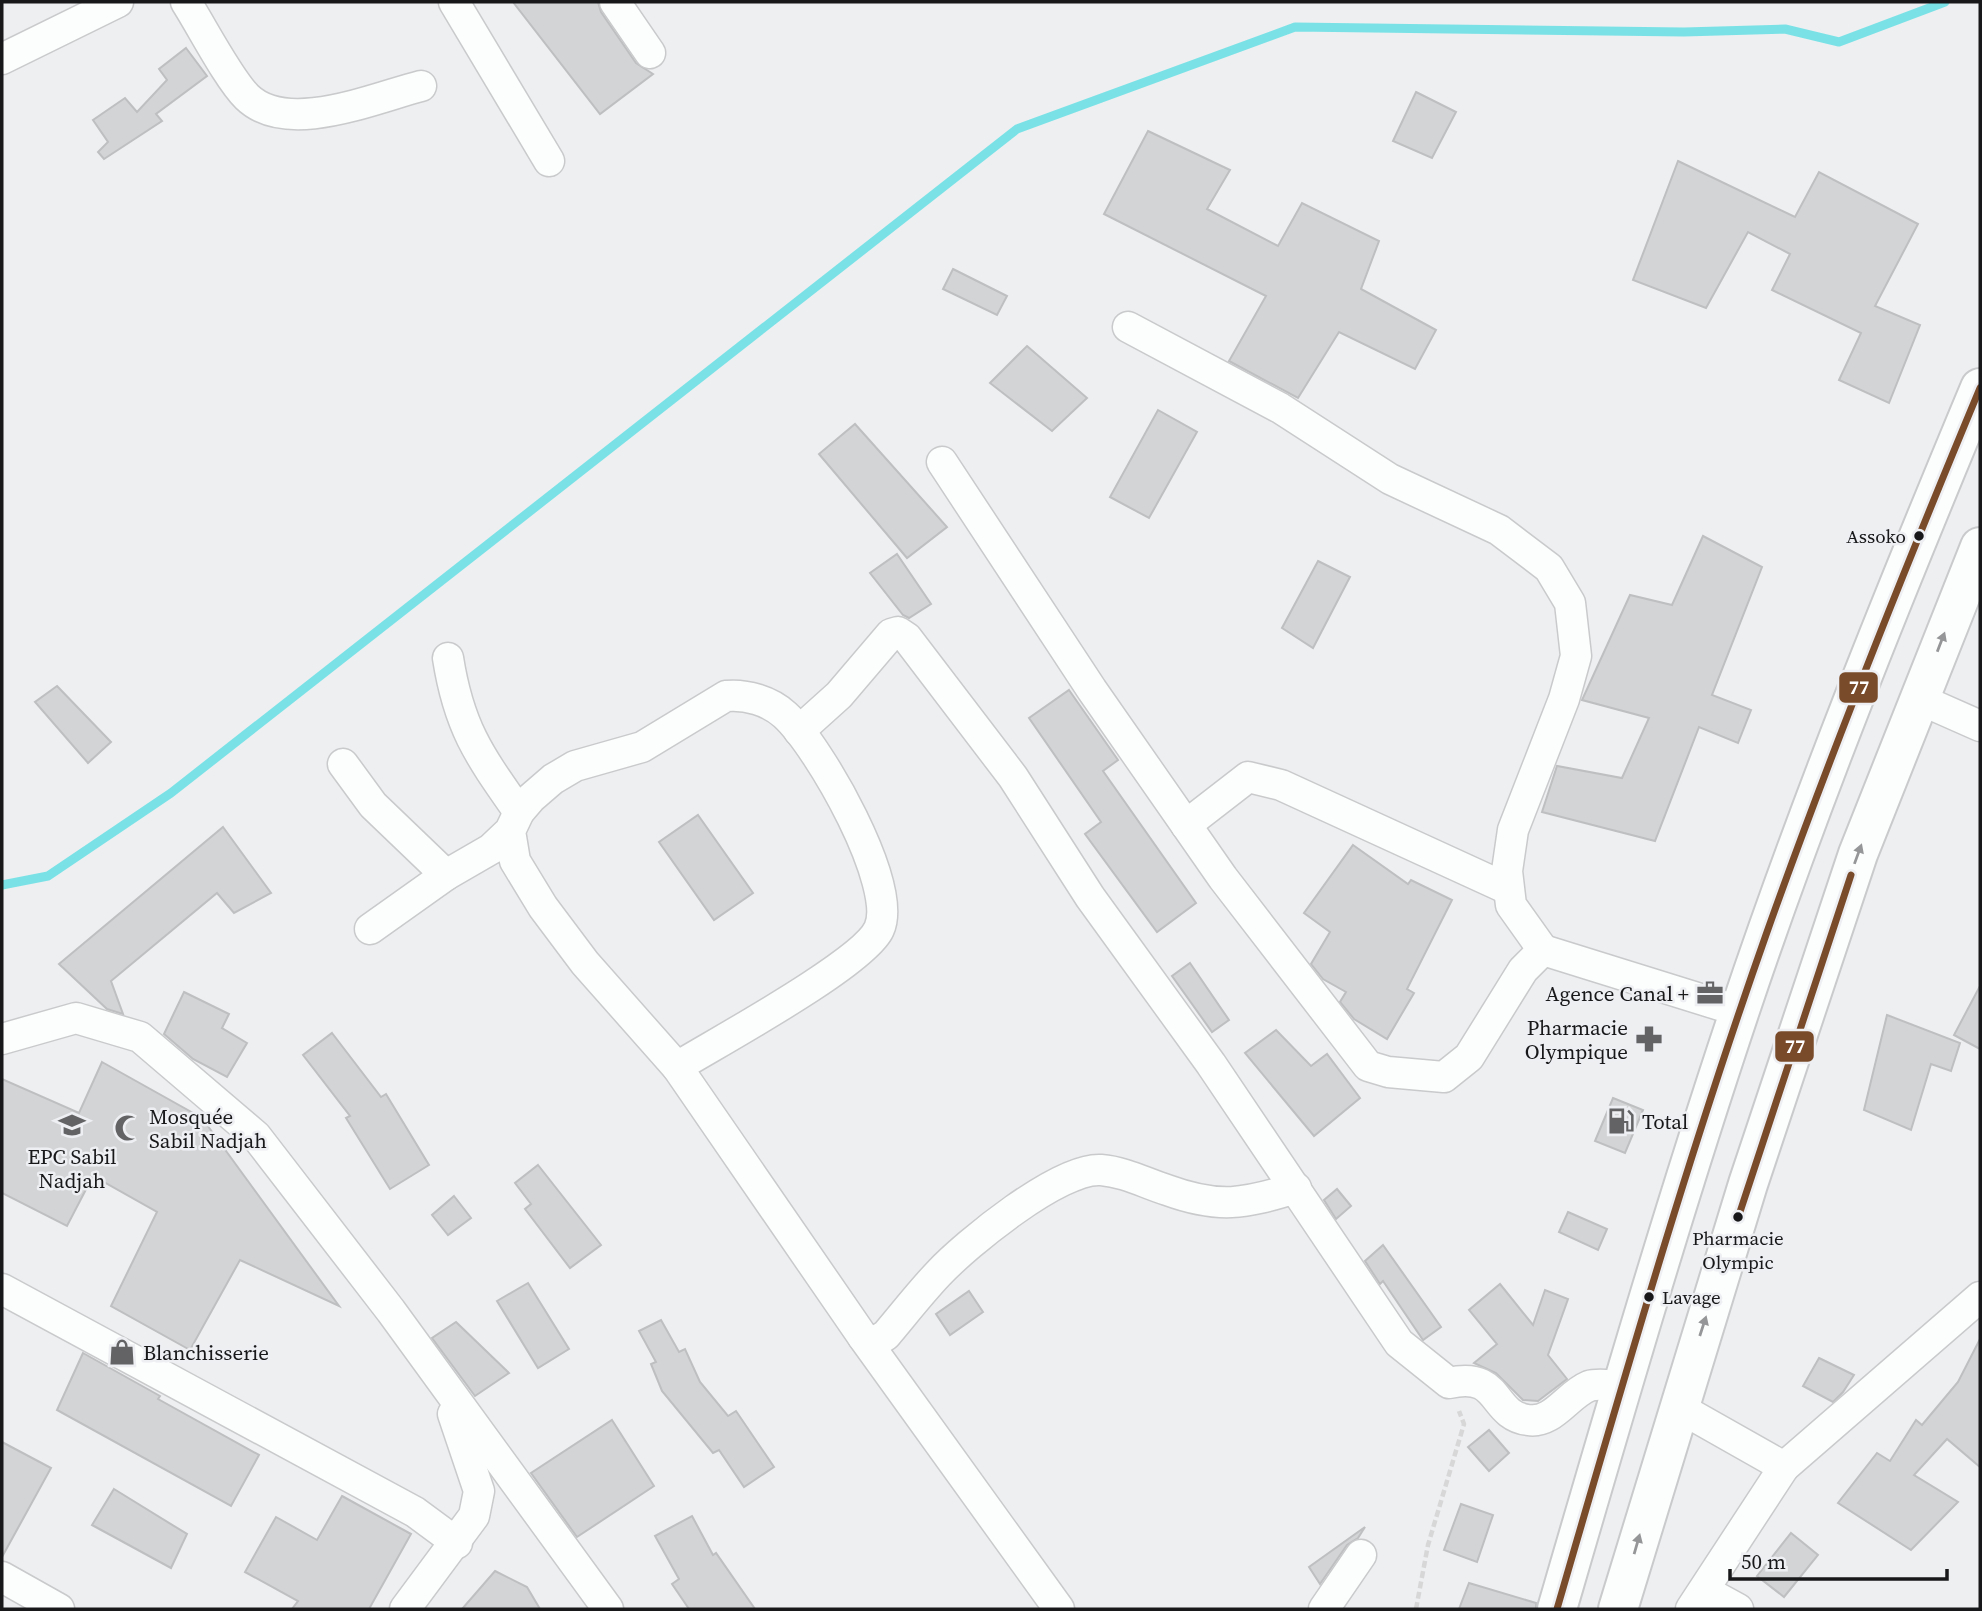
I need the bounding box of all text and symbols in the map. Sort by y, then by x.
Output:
place label: Assoko [1846,523,1906,549]
marker: Assoko [1912,529,1926,543]
one-way arrow [1936,631,1947,652]
line badge: 77 [1838,671,1879,704]
text: 77 [1849,674,1869,700]
one-way arrow [1853,843,1864,864]
office icon: Agence Canal + [1695,978,1725,1008]
place label: Agence Canal + [1546,979,1689,1008]
place label: Pharmacie Olympique [1525,1013,1628,1066]
pharmacy icon: Pharmacie Olympique [1634,1024,1664,1054]
line badge: 77 [1774,1030,1815,1063]
text: 77 [1785,1033,1805,1059]
place label: Mosquée Sabil Nadjah [149,1102,267,1155]
fuel station icon: Total [1606,1106,1636,1136]
place label: Total [1642,1107,1688,1136]
school or university icon: EPC Sabil Nadjah [57,1110,87,1140]
mosque icon: Mosquée Sabil Nadjah [113,1113,143,1143]
place label: EPC Sabil Nadjah [27,1142,117,1195]
marker: Pharmacie Olympic [1731,1210,1745,1224]
place label: Pharmacie Olympic [1692,1225,1784,1275]
place label: Lavage [1662,1284,1721,1310]
marker: Lavage [1642,1290,1656,1304]
one-way arrow [1699,1315,1709,1336]
shop icon: Blanchisserie [107,1337,137,1367]
place label: Blanchisserie [143,1338,269,1367]
one-way arrow [1633,1533,1643,1554]
scale bar [1730,1538,1947,1582]
text: 50 m [1741,1547,1786,1576]

